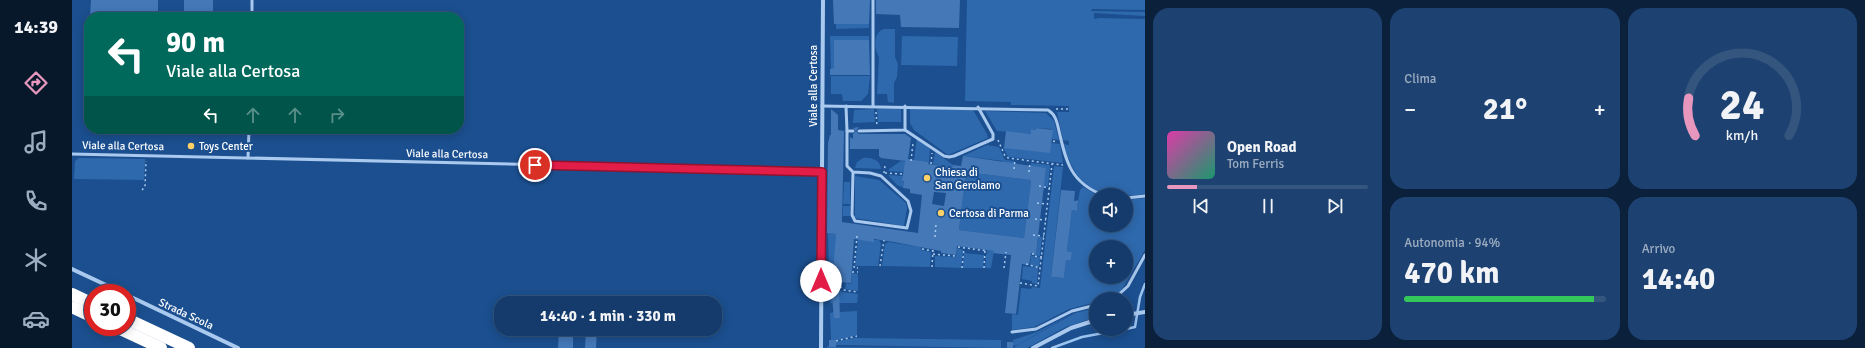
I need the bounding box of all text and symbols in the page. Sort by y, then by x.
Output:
text: 14:39 [14,16,58,38]
text: 90 m [166,26,225,60]
icon: left [100,28,152,80]
street label: Viale alla Certosa [807,45,820,127]
text: Viale alla Certosa [166,60,300,82]
icon: directions [22,69,50,97]
text: Clima [1404,71,1436,87]
text: 24 [1720,80,1765,131]
text: 21° [1483,91,1527,128]
text: − [1404,96,1416,123]
text: + [1594,96,1606,123]
icon: left [200,104,222,126]
icon: ahead [242,104,264,126]
icon: ahead [284,104,306,126]
icon: right [326,104,348,126]
text: km/h [1726,127,1758,144]
icon: music [22,128,50,156]
text: Open Road [1227,138,1297,156]
street label: Viale alla Certosa [82,139,165,153]
place label: Toys Center [199,140,253,153]
marker: Toys Center [186,141,196,151]
street label: Viale alla Certosa [406,147,489,161]
pin [518,148,552,182]
icon: arrive [524,154,546,176]
text: Tom Ferris [1227,156,1284,172]
place label: Chiesa di San Gerolamo [935,166,1001,192]
marker: Chiesa di San Gerolamo [922,173,932,183]
icon: phone [22,187,50,215]
map controls [1089,188,1133,336]
button: sound [1089,188,1133,232]
icon: previous [1190,195,1212,217]
icon: pause [1257,195,1279,217]
icon: next [1324,195,1346,217]
place label: Certosa di Parma [949,207,1029,220]
marker: Certosa di Parma [936,208,946,218]
text: Autonomia · 94% [1404,235,1500,251]
button: + [1089,240,1133,284]
text: Arrivo [1642,241,1675,257]
icon: climate [22,246,50,274]
text: 470 km [1404,255,1499,292]
position arrow [800,260,842,302]
text: 14:40 [1642,261,1715,298]
speed limit sign: 30 [84,284,136,336]
button: − [1089,292,1133,336]
street label: Strada Scola [156,296,216,333]
icon: car [22,305,50,333]
text: 14:40 · 1 min · 330 m [540,307,676,325]

